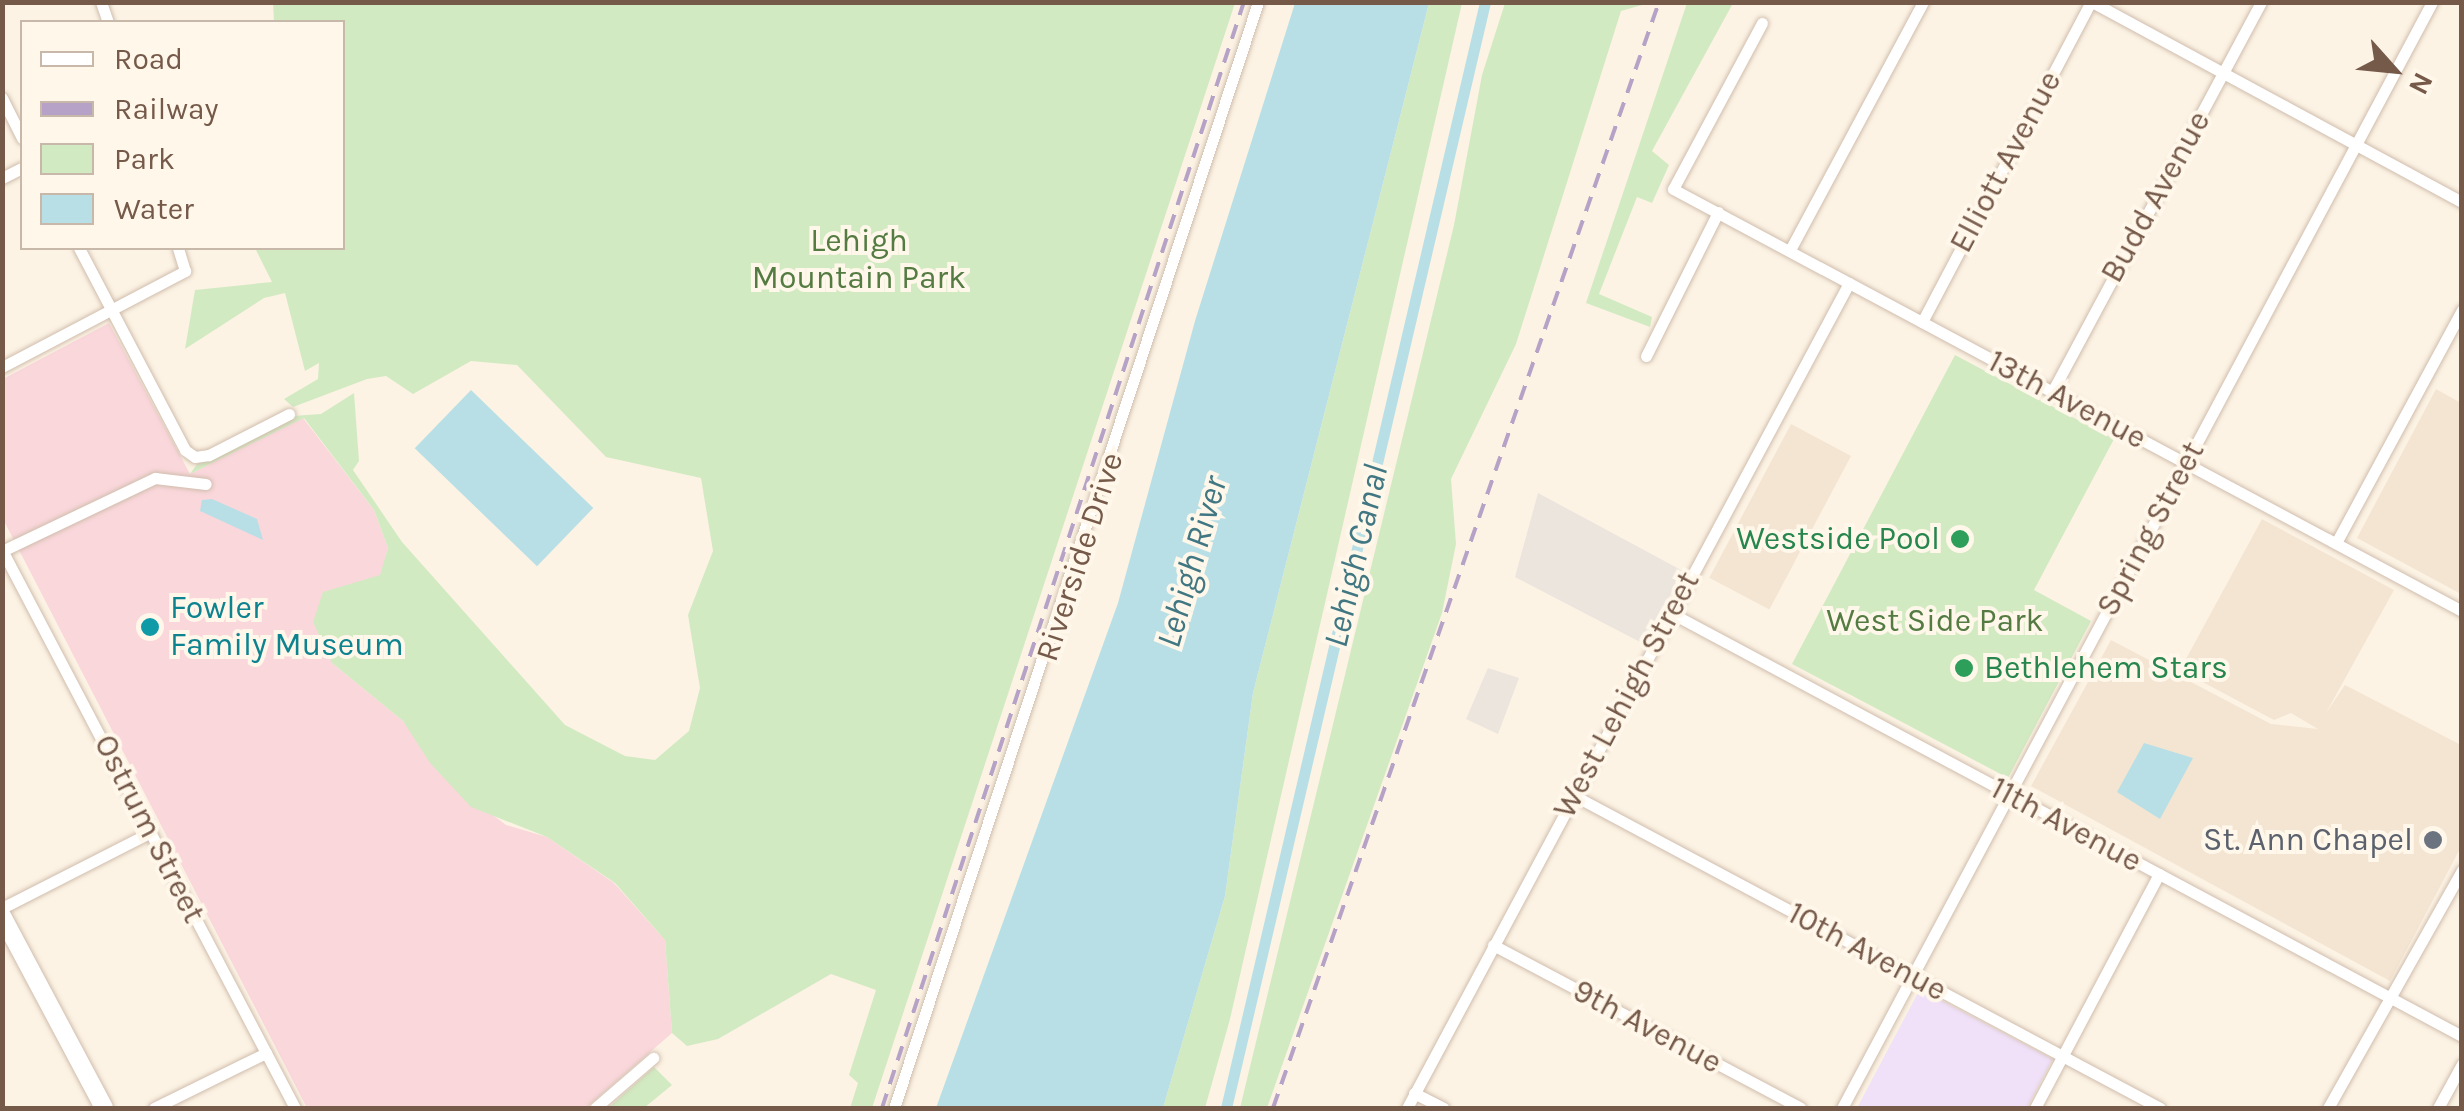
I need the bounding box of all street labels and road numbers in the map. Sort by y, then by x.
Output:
street label: Elliott Avenue [1942,65,2070,259]
street label: Budd Avenue [2093,105,2219,289]
street label: 13th Avenue [1981,342,2153,458]
street label: Spring Street [2089,435,2213,623]
street label: Riverside Drive [1028,448,1132,666]
street label: West Lehigh Street [1546,565,1708,825]
street label: Ostrum Street [85,729,213,929]
street label: 11th Avenue [1984,769,2148,881]
street label: 10th Avenue [1781,894,1953,1010]
street label: 9th Avenue [1566,972,1728,1082]

